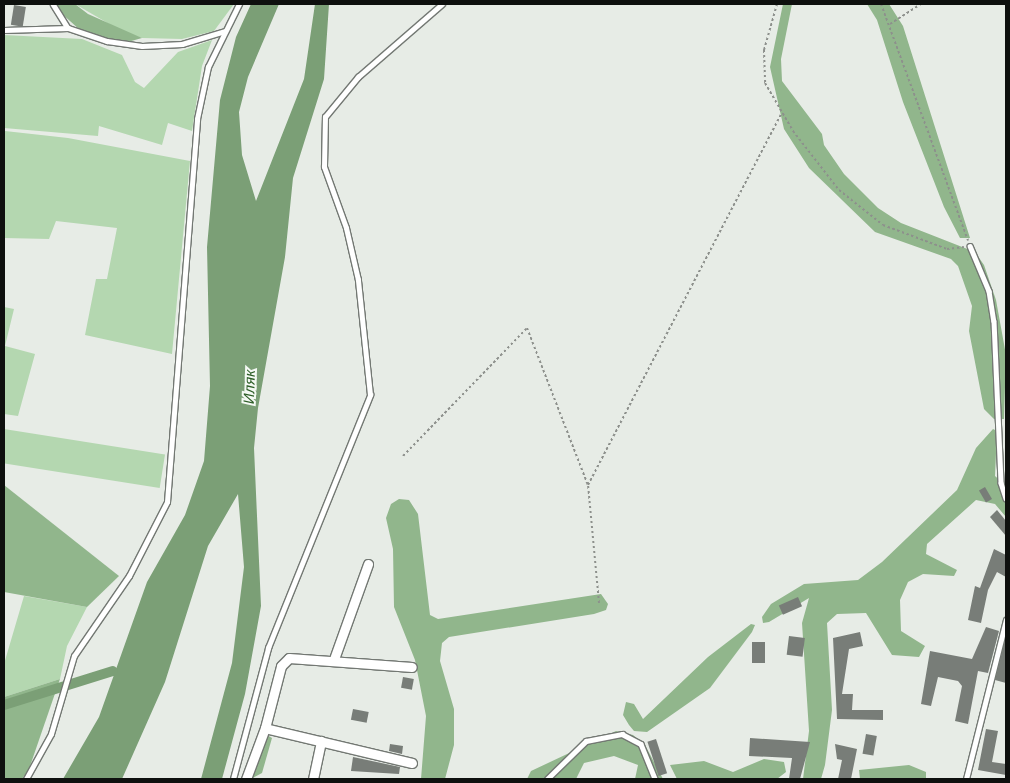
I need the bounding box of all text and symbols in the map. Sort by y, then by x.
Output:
water label: Иляк [240,370,260,404]

